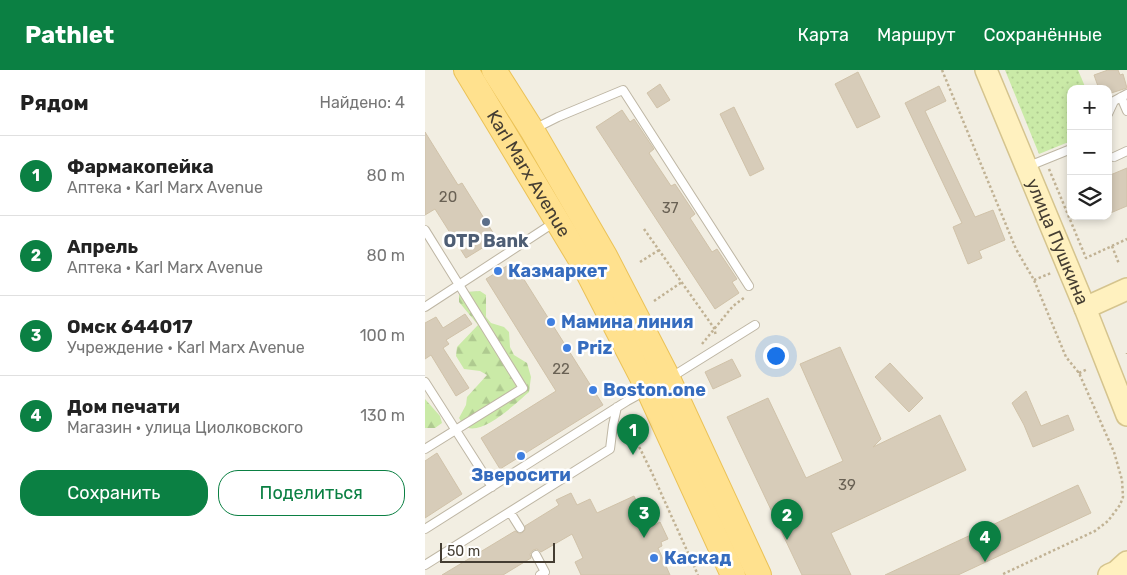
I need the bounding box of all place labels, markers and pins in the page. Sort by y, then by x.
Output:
marker: OTP Bank [480,216,492,228]
place label: OTP Bank [444,230,529,252]
place label: Казмаркет [508,260,607,282]
marker: Казмаркет [492,265,504,277]
place label: Мамина линия [561,311,694,333]
marker: Мамина линия [545,316,557,328]
place label: Priz [577,337,612,359]
marker: Priz [561,342,573,354]
place label: Boston.one [603,379,706,401]
marker: Boston.one [587,384,599,396]
pin: 1 [617,414,649,455]
marker: Зверосити [515,450,527,462]
place label: Зверосити [471,464,571,486]
pin: 3 [628,497,660,538]
pin: 2 [771,499,803,540]
pin: 4 [969,521,1001,562]
place label: Каскад [664,547,731,569]
marker: Каскад [648,552,660,564]

